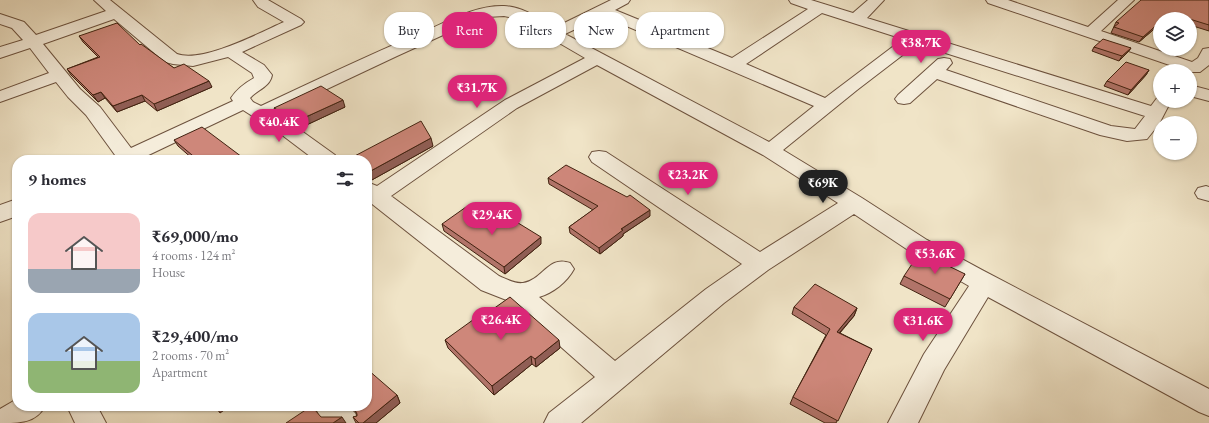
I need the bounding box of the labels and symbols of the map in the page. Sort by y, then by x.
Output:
pin: ₹38.7K [888,30,954,64]
pin: ₹31.7K [444,75,510,109]
pin: ₹40.4K [246,109,312,143]
pin: ₹23.2K [655,162,721,196]
pin: ₹69K [799,170,847,204]
pin: ₹29.4K [459,202,525,236]
pin: ₹53.6K [902,241,968,275]
pin: ₹26.4K [468,307,534,341]
pin: ₹31.6K [890,308,956,342]

